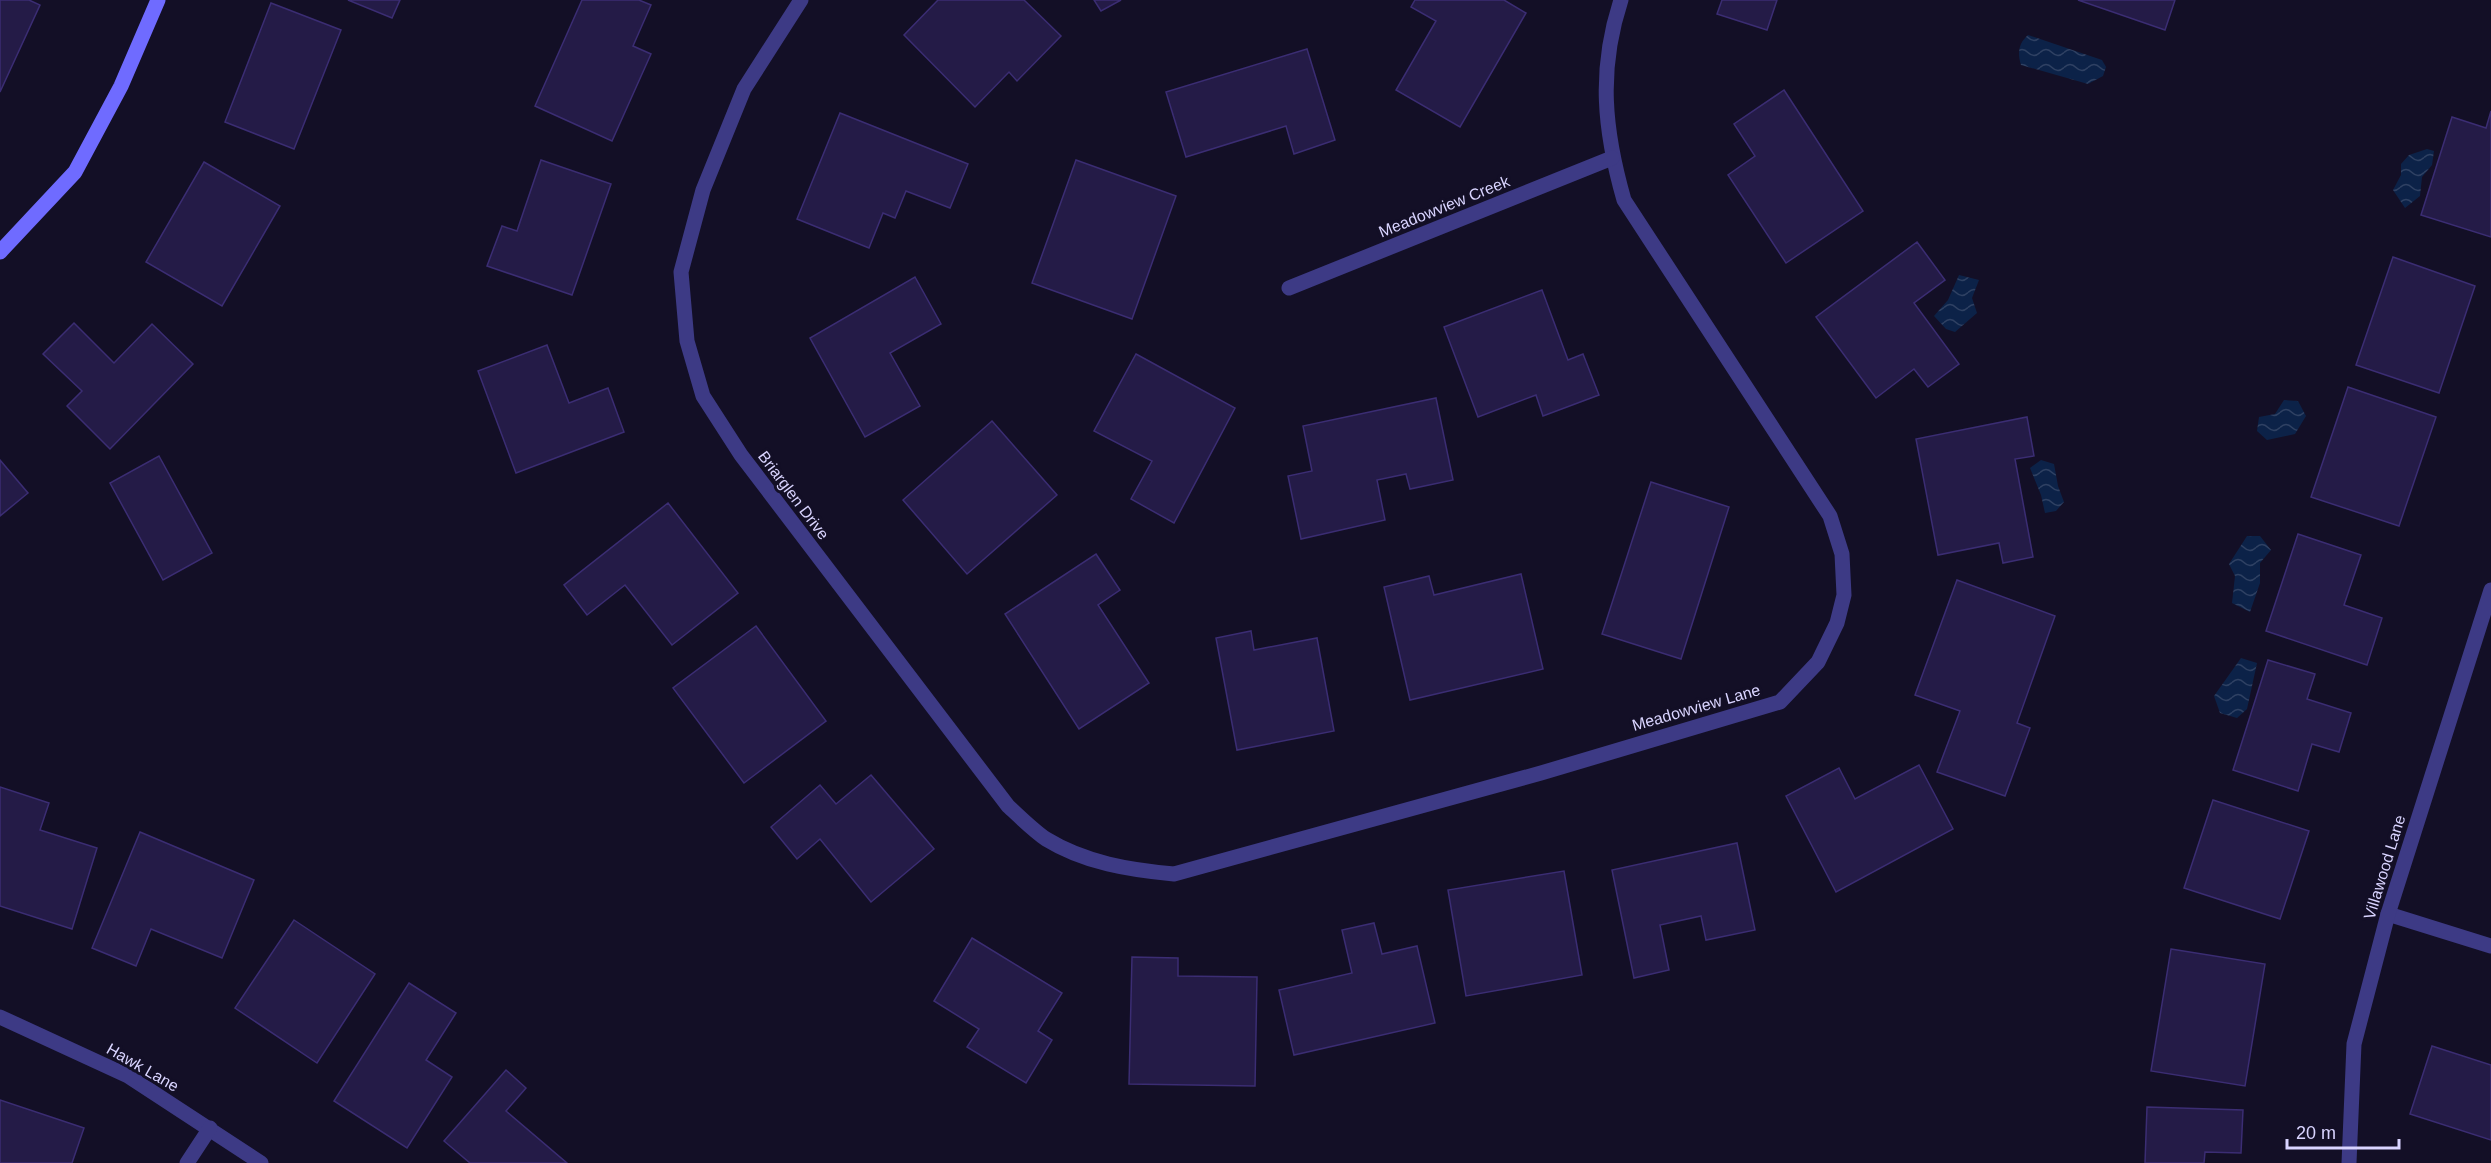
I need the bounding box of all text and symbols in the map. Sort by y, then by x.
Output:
street label: Meadowview Creek [1376,172,1513,240]
street label: Briarglen Drive [755,448,832,543]
street label: Meadowview Lane [1630,681,1762,734]
street label: Villawood Lane [2361,813,2408,921]
street label: Hawk Lane [104,1040,182,1095]
scale bar [2287,1112,2400,1150]
text: 20 m [2296,1123,2336,1143]

